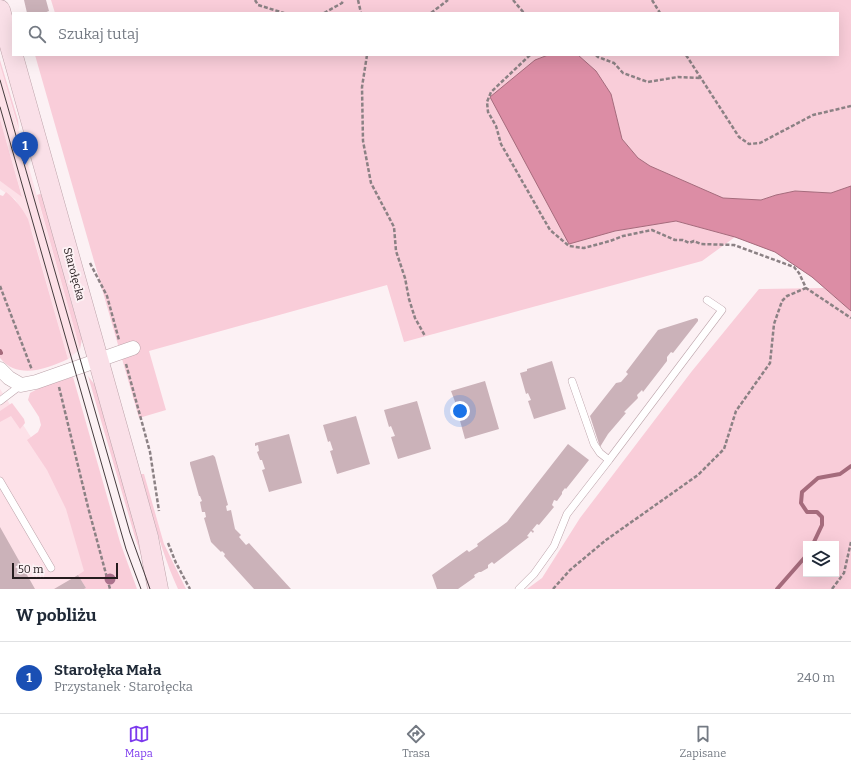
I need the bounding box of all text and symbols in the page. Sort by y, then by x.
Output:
search box [12,12,839,56]
icon: search [26,23,48,45]
text: Szukaj tutaj [58,25,139,43]
pin: 1 [12,132,38,165]
street label: Starołęcka [61,246,87,302]
your location [450,401,470,421]
map controls [803,541,839,577]
button: layers [803,541,839,577]
scale bar [12,561,118,580]
text: 50 m [18,563,44,576]
text: W pobliżu [16,605,97,626]
text: Starołęka Mała [54,661,161,679]
text: 1 [26,670,32,685]
text: 240 m [797,670,835,685]
text: Przystanek · Starołęcka [54,679,193,694]
tab: Mapa [125,723,153,760]
tab: Trasa [402,723,430,760]
tab: Zapisane [679,723,726,760]

